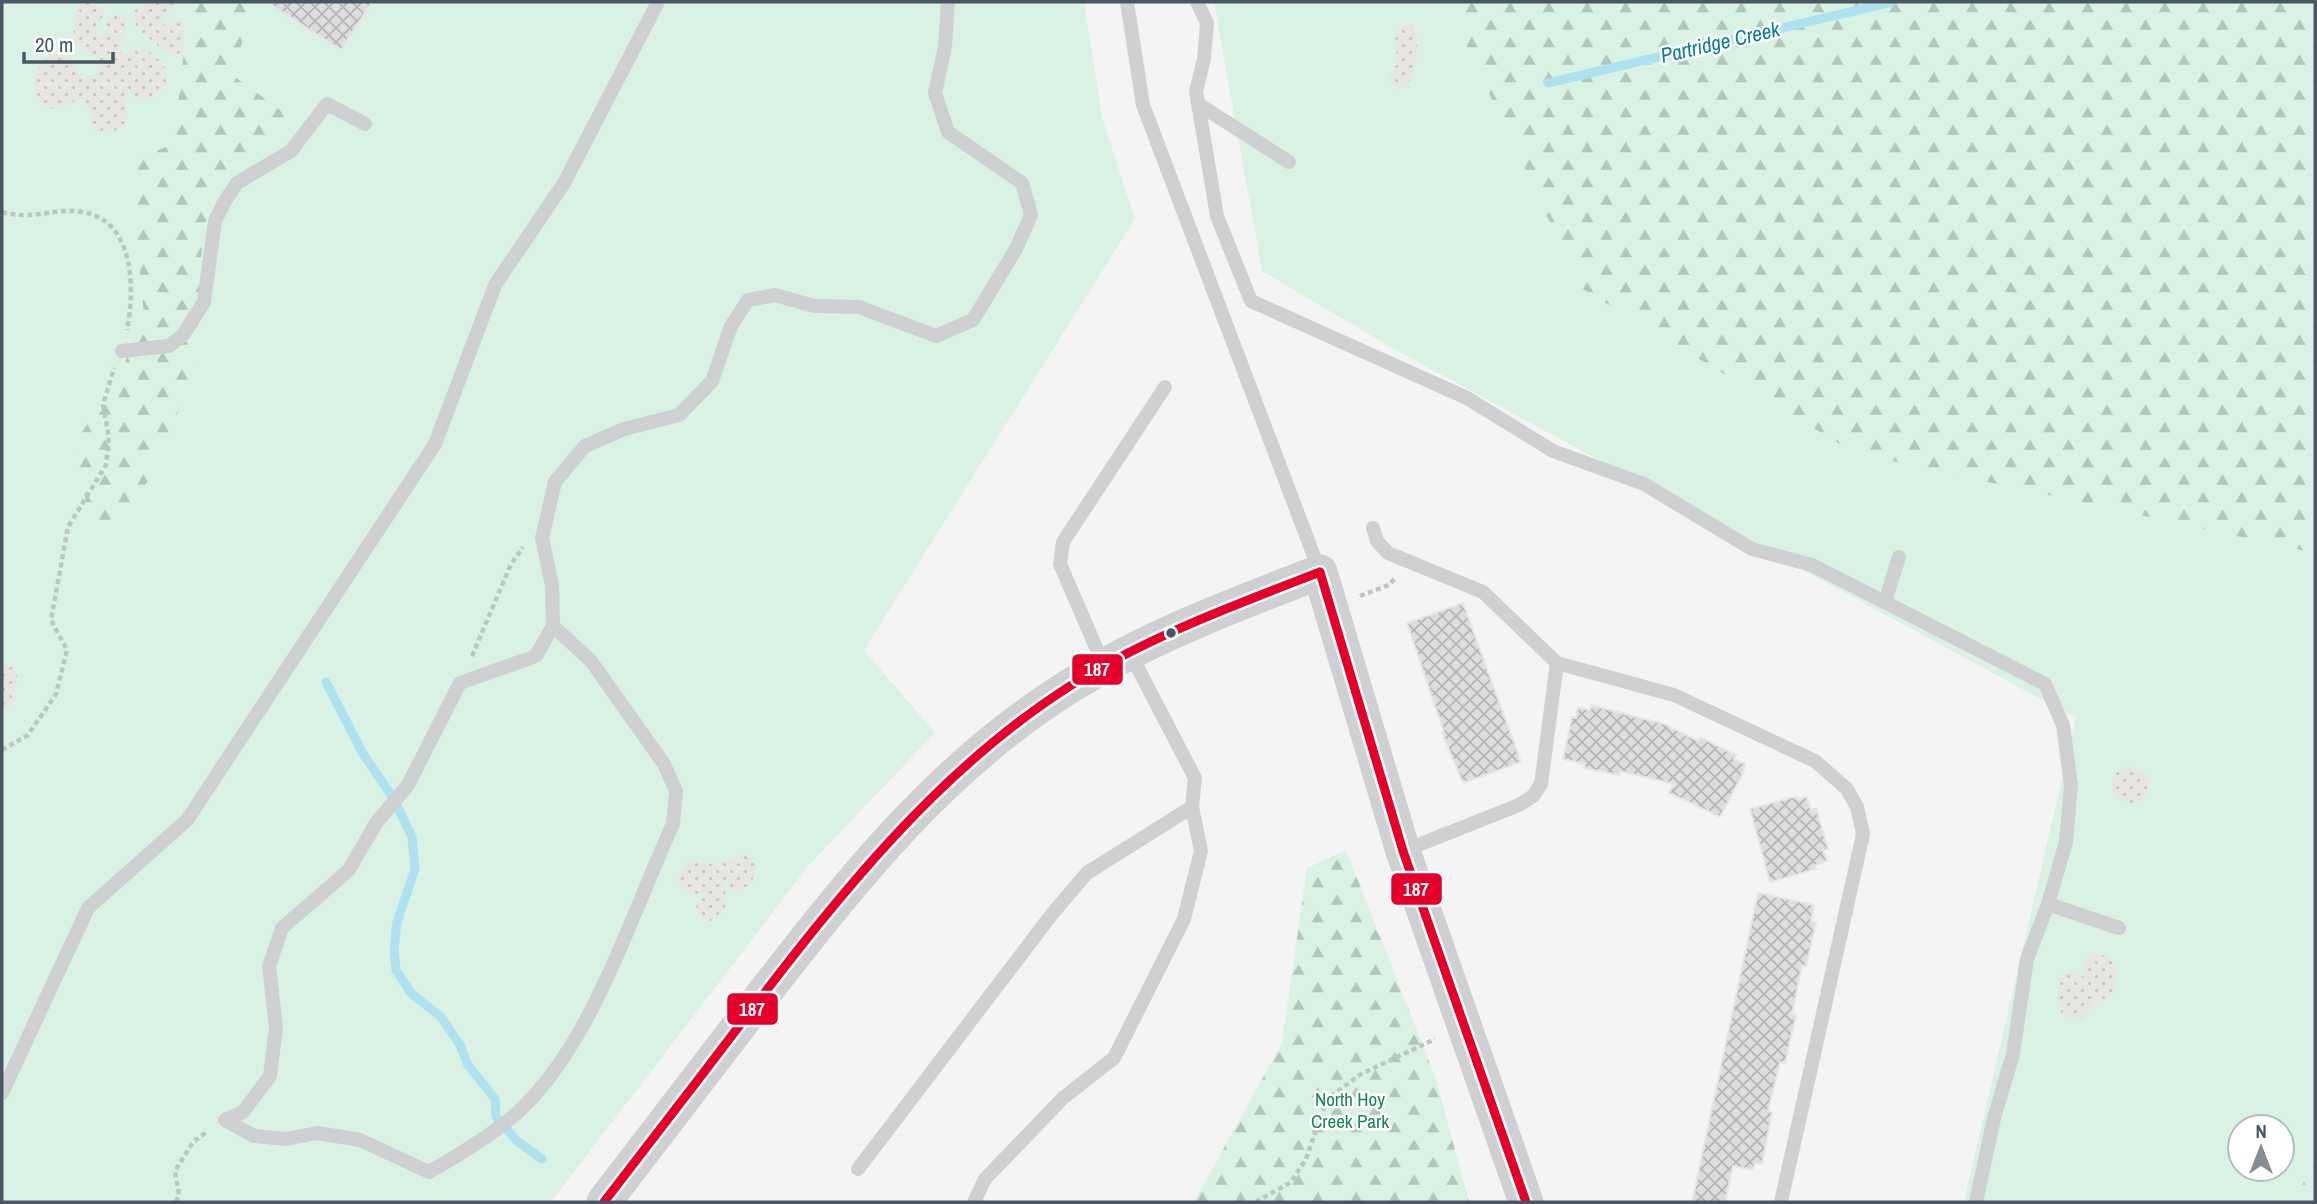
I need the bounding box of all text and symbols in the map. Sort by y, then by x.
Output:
water label: Partridge Creek [1658,14,1784,70]
scale bar [24,21,114,65]
text: 20 m [35,30,73,59]
unlabelled marker [1164,626,1178,640]
line badge: 187 [1071,653,1124,686]
text: 187 [1084,656,1110,682]
line badge: 187 [1390,872,1443,906]
text: 187 [1403,876,1429,902]
line badge: 187 [726,992,779,1026]
text: 187 [739,996,765,1022]
park label: North Hoy Creek Park [1311,1086,1389,1134]
north arrow [2226,1113,2296,1183]
text: N [2255,1118,2267,1144]

